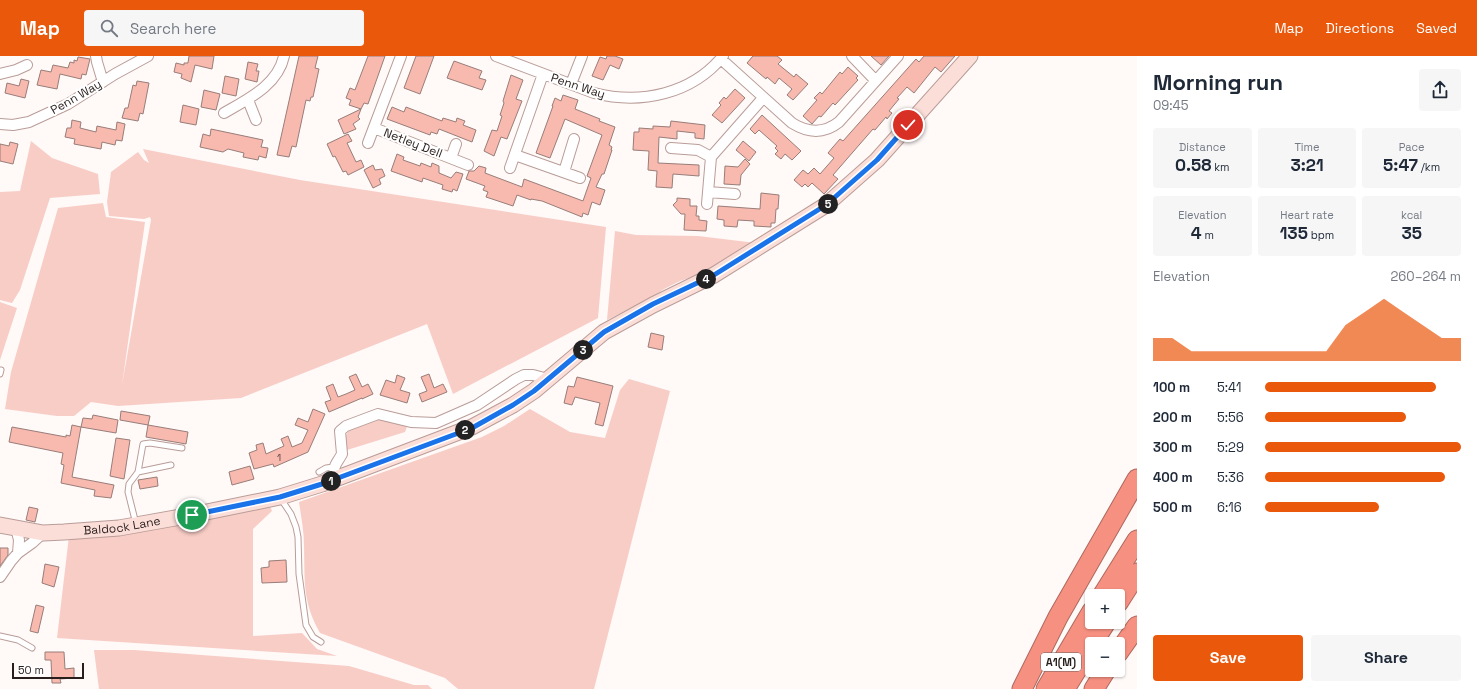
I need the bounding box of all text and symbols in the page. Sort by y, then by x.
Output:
search box [84,10,364,46]
text: Map [20,16,60,41]
icon: search [98,17,120,39]
text: Search here [130,19,216,38]
text: Map [1274,19,1304,37]
text: Directions [1326,19,1394,37]
text: Saved [1416,19,1457,37]
text: Morning run [1153,68,1283,96]
button: share [1419,69,1461,111]
street label: Penn Way [549,70,607,102]
street label: Penn Way [48,76,104,118]
text: 09:45 [1153,97,1189,114]
pin [891,108,925,142]
icon: check [897,114,919,136]
street label: Netley Dell [381,124,445,162]
text: Distance [1179,140,1226,154]
text: Time [1294,140,1320,154]
text: Pace [1399,140,1425,154]
text: 0.58 [1175,154,1211,176]
text: 3:21 [1290,154,1324,176]
text: 5:47 [1383,154,1418,176]
text: km [1211,160,1230,174]
text: /km [1418,160,1440,174]
pin: 5 [818,194,838,214]
text: 5 [825,197,831,211]
text: Elevation [1178,208,1226,222]
text: Heart rate [1280,208,1334,222]
text: kcal [1401,208,1422,222]
text: 4 [1191,222,1202,244]
text: 135 [1280,222,1308,244]
text: 35 [1401,222,1422,244]
text: m [1202,228,1214,242]
text: bpm [1308,228,1334,242]
text: Elevation [1153,268,1210,285]
text: 260–264 m [1391,268,1461,285]
pin: 4 [696,269,716,289]
text: 4 [703,272,710,286]
pin: 3 [573,340,593,360]
text: 3 [580,343,586,357]
text: 100 m [1153,379,1190,396]
text: 5:41 [1217,379,1241,396]
text: 200 m [1153,409,1192,426]
text: 5:56 [1217,409,1244,426]
pin: 2 [455,420,475,440]
text: 2 [462,423,468,437]
text: 300 m [1153,439,1192,456]
text: 5:29 [1217,439,1244,456]
house number: 1 [277,451,281,464]
text: 400 m [1153,469,1193,486]
text: 5:36 [1217,469,1244,486]
pin: 1 [321,471,341,491]
text: 1 [329,474,333,488]
pin [175,498,209,532]
text: 500 m [1153,499,1192,516]
text: 6:16 [1217,499,1242,516]
icon: arrive [181,504,203,526]
street label: Baldock Lane [83,513,162,539]
map controls [1085,589,1125,677]
button: + [1085,589,1125,629]
button: Save [1153,635,1303,681]
button: Share [1311,635,1461,681]
button: − [1085,637,1125,677]
road number: A1(M) [1041,653,1081,671]
scale bar [12,661,84,680]
text: 50 m [18,663,44,677]

